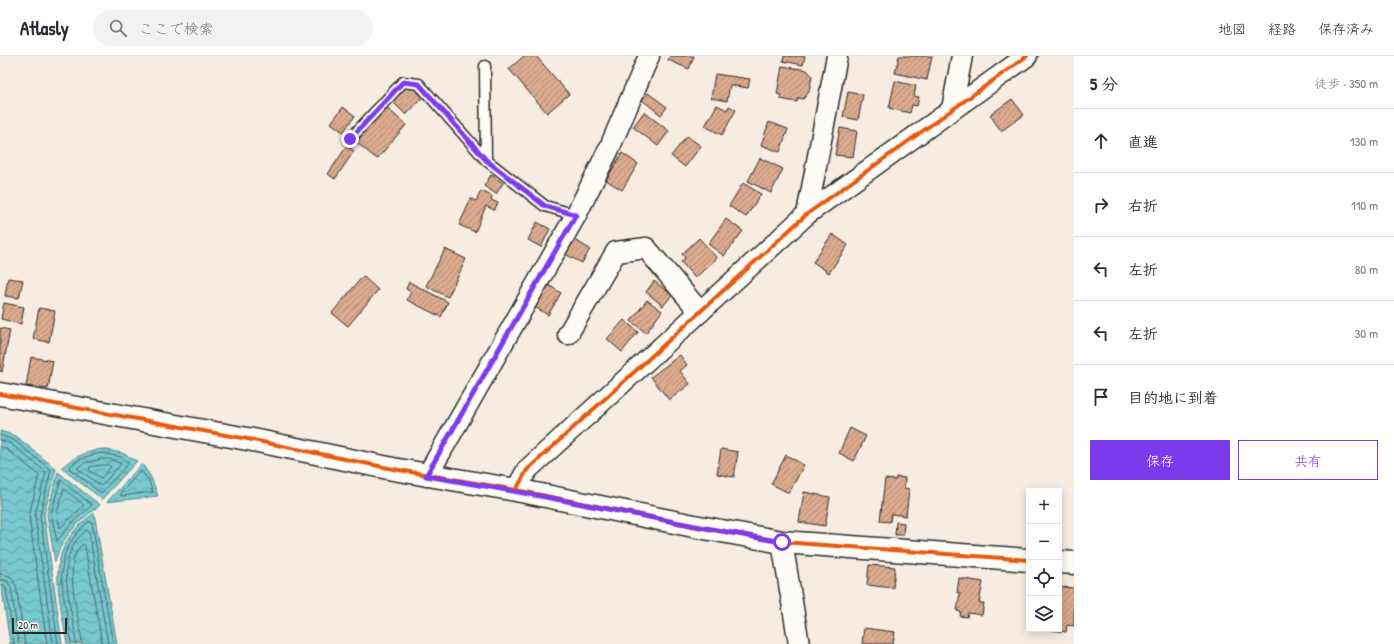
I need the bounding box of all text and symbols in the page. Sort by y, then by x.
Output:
search box [93,10,373,46]
text: Atlasly [20,15,69,41]
icon: search [107,17,129,39]
text: ここで検索 [139,18,214,39]
text: 地図 [1218,19,1246,38]
text: 経路 [1268,19,1296,38]
text: 保存済み [1318,19,1374,38]
text: 5 分 [1090,72,1118,95]
text: 徒歩 · 350 m [1314,74,1378,92]
route end [341,130,359,148]
icon: ahead [1090,130,1112,152]
text: 直進 [1128,131,1158,152]
text: 130 m [1350,132,1378,150]
icon: right [1090,194,1112,216]
text: 右折 [1128,195,1158,216]
text: 110 m [1351,196,1378,214]
icon: left [1090,258,1112,280]
text: 左折 [1128,259,1158,280]
text: 80 m [1355,260,1378,278]
icon: left [1090,322,1112,344]
text: 左折 [1128,323,1158,344]
text: 30 m [1355,324,1378,342]
icon: arrive [1090,386,1112,408]
text: 目的地に到着 [1128,387,1218,408]
button: 保存 [1090,440,1230,480]
button: 共有 [1238,440,1378,480]
map controls [1026,488,1062,632]
button: + [1026,488,1062,524]
button: − [1026,524,1062,560]
route start [773,533,791,551]
button: locate [1026,560,1062,596]
button: layers [1026,596,1062,632]
scale bar [12,616,67,635]
text: 20 m [18,618,38,632]

